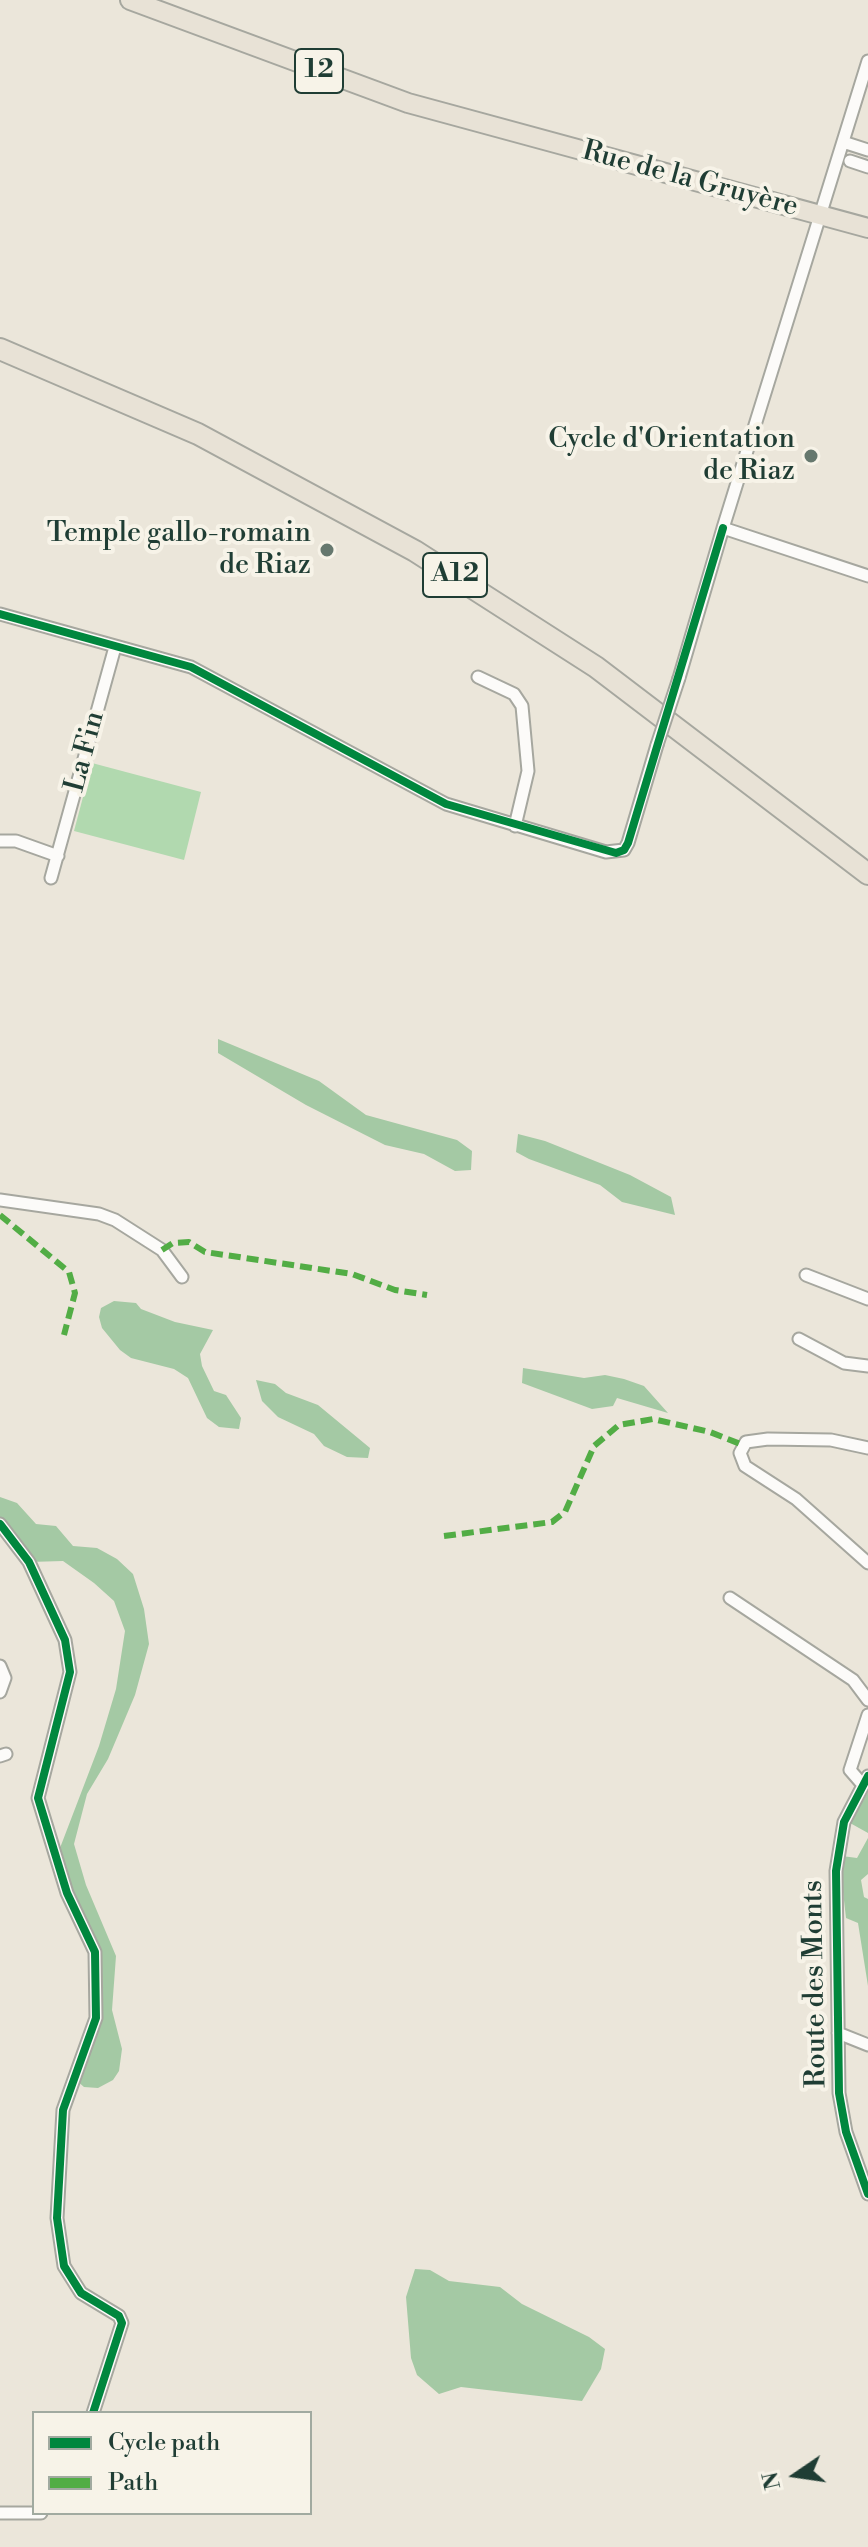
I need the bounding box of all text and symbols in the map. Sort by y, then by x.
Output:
road number: 12 [295,49,343,93]
street label: Rue de la Gruyère [578,135,802,225]
place label: Cycle d'Orientation de Riaz [548,423,795,489]
marker: Cycle d'Orientation de Riaz [802,447,820,465]
place label: Temple gallo-romain de Riaz [47,517,311,583]
marker: Temple gallo-romain de Riaz [318,541,336,559]
road number: A12 [423,553,487,597]
street label: La Fin [59,708,113,796]
street label: Route des Monts [797,1880,835,2088]
legend [32,2411,312,2515]
text: Cycle path [108,2428,220,2458]
north arrow [756,2435,836,2515]
text: Path [108,2468,158,2498]
text: N [757,2469,787,2492]

